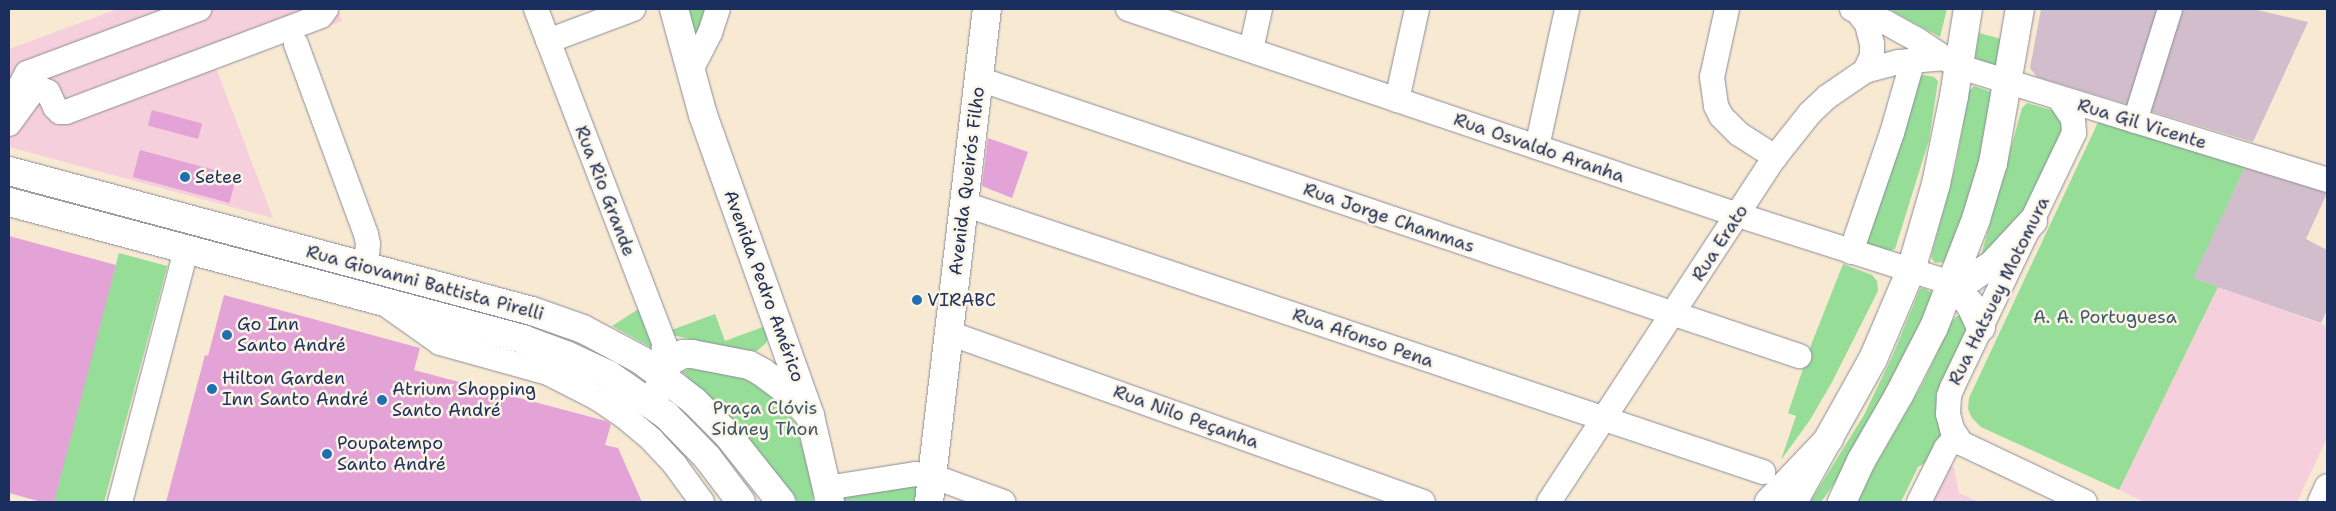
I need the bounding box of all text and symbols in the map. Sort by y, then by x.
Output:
street label: Avenida Queirós Filho [945,85,989,277]
street label: Rua Gil Vicente [2075,94,2209,154]
street label: Rua Osvaldo Aranha [1451,109,1627,187]
street label: Rua Rio Grande [570,123,640,259]
place label: Setee [195,166,242,188]
marker: Setee [179,171,191,183]
street label: Rua Jorge Chammas [1300,179,1478,257]
street label: Avenida Pedro Américo [719,187,809,385]
street label: Rua Hatsuey Motomura [1944,193,2054,389]
street label: Rua Erato [1687,201,1753,285]
street label: Rua Giovanni Battista Pirelli [304,241,546,325]
place label: VIRABC [927,289,996,311]
marker: VIRABC [911,294,923,306]
street label: Rua Afonso Pena [1290,304,1436,372]
park label: A. A. Portuguesa [2033,306,2177,328]
place label: Go Inn Santo André [237,314,346,356]
marker: Go Inn Santo André [221,329,233,341]
place label: Hilton Garden Inn Santo André [222,368,369,410]
place label: Atrium Shopping Santo André [392,379,536,422]
street label: Rua Nilo Peçanha [1110,381,1262,453]
marker: Hilton Garden Inn Santo André [206,383,218,395]
marker: Atrium Shopping Santo André [376,394,388,406]
park label: Praça Clóvis Sidney Thon [712,398,818,440]
place label: Poupatempo Santo André [337,433,446,476]
marker: Poupatempo Santo André [321,448,333,460]

